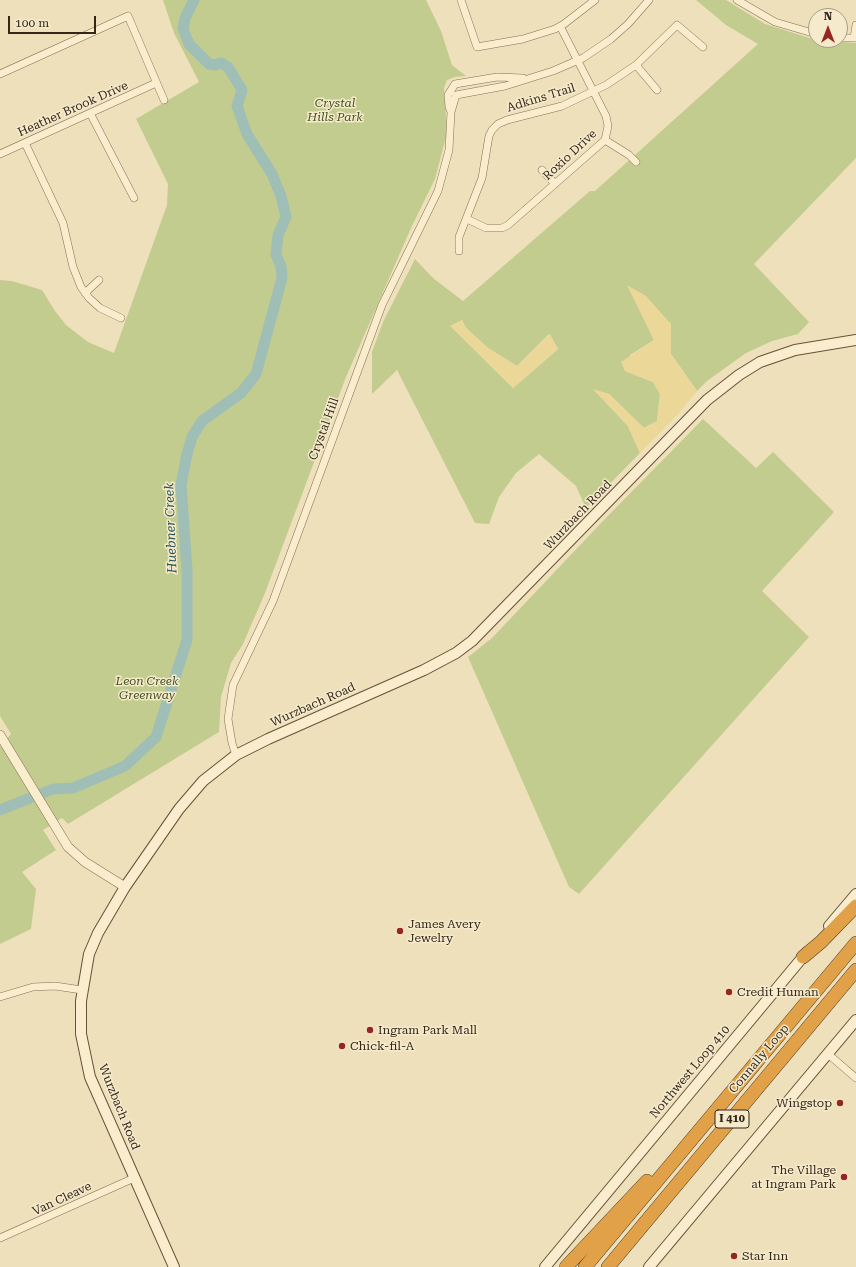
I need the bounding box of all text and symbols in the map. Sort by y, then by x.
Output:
scale bar [10,8,98,34]
north arrow [808,8,848,48]
text: N [824,10,832,23]
text: 100 m [15,16,49,30]
street label: Heather Brook Drive [16,78,130,140]
street label: Adkins Trail [505,81,577,115]
park label: Crystal Hills Park [307,96,363,124]
street label: Roxio Drive [540,127,600,183]
street label: Crystal Hill [306,396,342,462]
street label: Wurzbach Road [541,477,615,553]
water label: Huebner Creek [162,482,180,574]
park label: Leon Creek Greenway [116,674,178,702]
street label: Wurzbach Road [268,680,358,730]
place label: James Avery Jewelry [408,917,481,945]
marker: James Avery Jewelry [395,926,405,936]
place label: Credit Human [737,985,819,999]
marker: Credit Human [724,987,734,997]
street label: Connally Loop [726,1022,792,1096]
place label: Ingram Park Mall [378,1023,477,1037]
street label: Northwest Loop 410 [647,1023,733,1121]
marker: Ingram Park Mall [365,1025,375,1035]
place label: Chick-fil-A [350,1039,414,1053]
marker: Chick-fil-A [337,1041,347,1051]
street label: Wurzbach Road [95,1062,143,1152]
place label: Wingstop [776,1096,832,1110]
marker: Wingstop [835,1098,845,1108]
road number: I 410 [715,1110,749,1128]
place label: The Village at Ingram Park [751,1163,836,1191]
marker: The Village at Ingram Park [839,1172,849,1182]
street label: Van Cleave [30,1179,94,1219]
place label: Star Inn [742,1249,788,1263]
marker: Star Inn [729,1251,739,1261]

